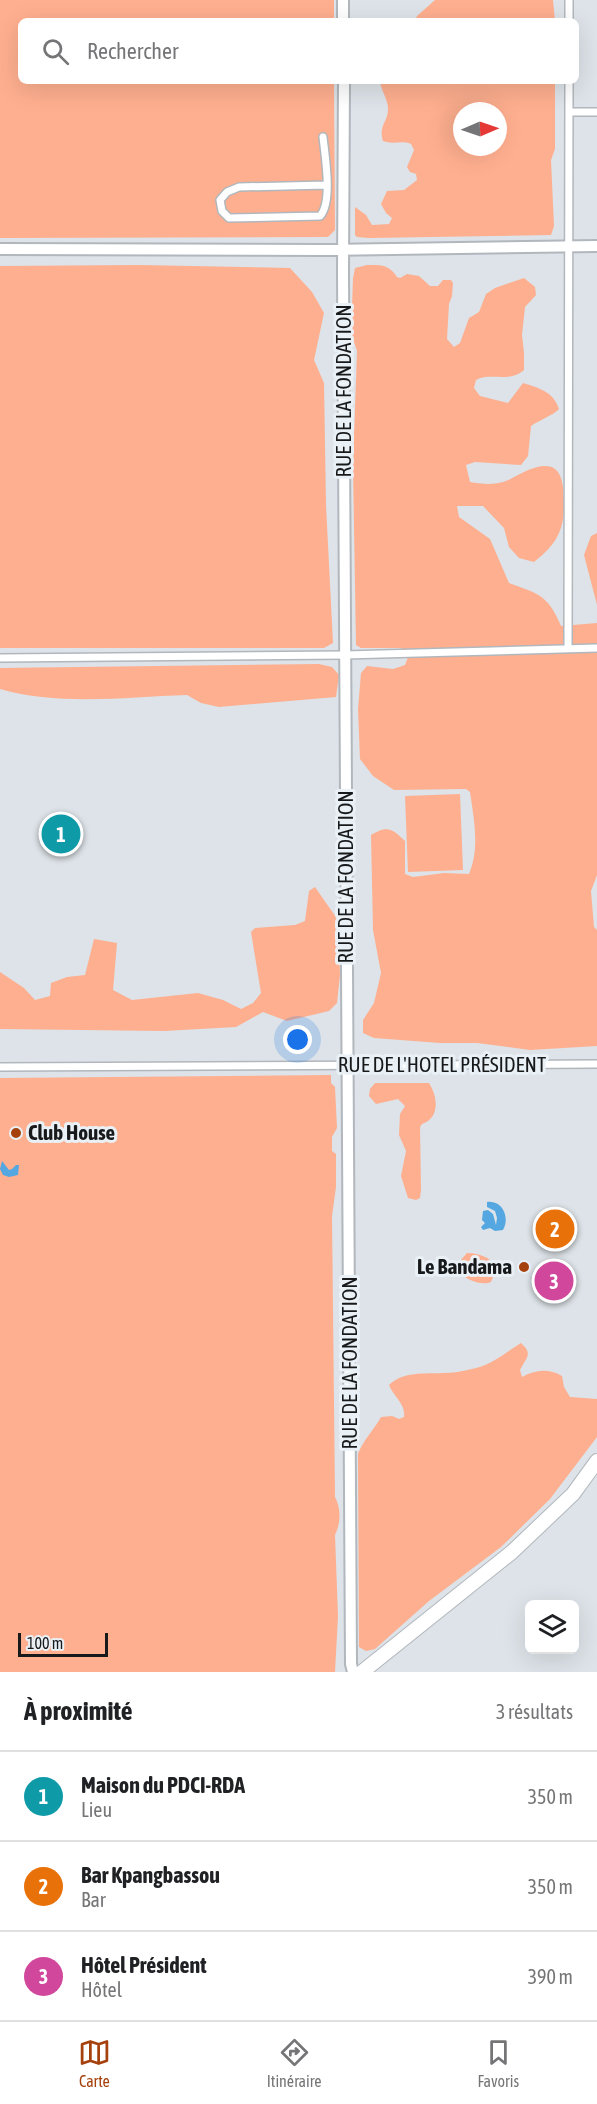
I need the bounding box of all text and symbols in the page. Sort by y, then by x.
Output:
search box [18,18,579,84]
icon: search [39,35,72,68]
text: Rechercher [87,38,178,64]
north arrow [453,102,507,156]
street label: RUE DE LA FONDATION [331,304,355,478]
street label: RUE DE LA FONDATION [333,790,357,964]
pin: 1 [42,812,80,856]
your location [283,1025,312,1054]
street label: RUE DE L'HOTEL PRÉSIDENT [338,1052,546,1076]
place label: Club House [28,1120,115,1144]
marker: Club House [9,1126,23,1140]
pin: 2 [536,1206,574,1252]
place label: Le Bandama [417,1254,512,1278]
pin: 3 [534,1258,574,1304]
marker: Le Bandama [517,1260,531,1274]
street label: RUE DE LA FONDATION [337,1276,361,1450]
map controls [525,1600,579,1654]
button: layers [525,1600,579,1654]
scale bar [18,1630,108,1658]
text: 100 m [27,1634,63,1652]
text: À proximité [24,1696,132,1726]
text: 3 résultats [496,1700,573,1723]
text: Maison du PDCI-RDA [81,1772,245,1798]
text: 1 [39,1785,48,1808]
text: 350 m [528,1785,573,1808]
text: Lieu [81,1798,112,1821]
text: Bar Kpangbassou [81,1862,220,1888]
text: 2 [39,1875,48,1898]
text: 350 m [528,1875,573,1898]
text: Bar [81,1888,106,1911]
text: Hôtel Président [81,1952,207,1978]
text: 3 [39,1965,48,1988]
text: 390 m [528,1965,573,1988]
text: Hôtel [81,1978,122,2001]
tab: Carte [78,2036,111,2090]
tab: Itinéraire [267,2036,322,2090]
tab: Favoris [477,2036,519,2090]

